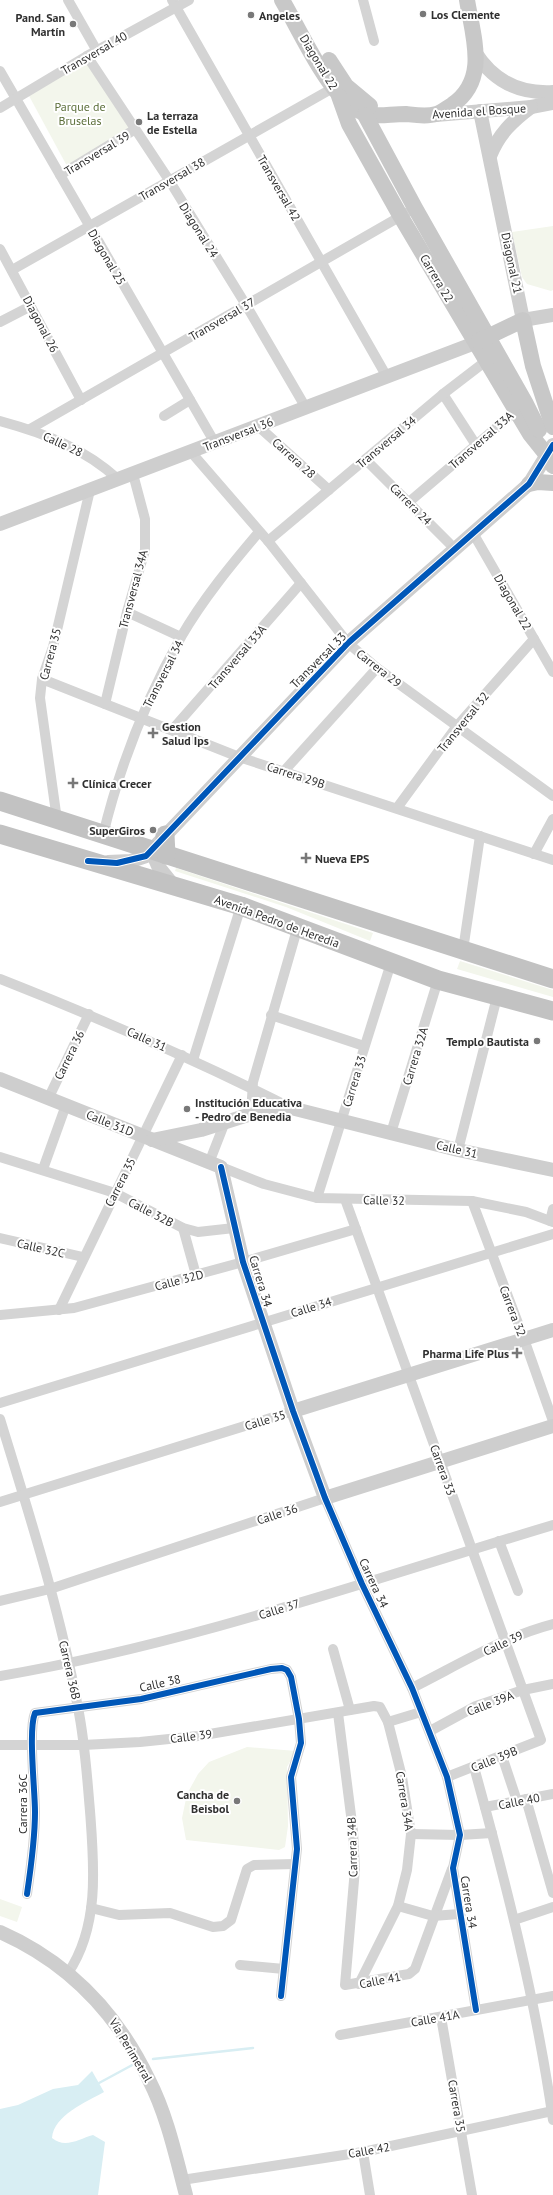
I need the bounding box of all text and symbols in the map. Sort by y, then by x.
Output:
place label: Los Clemente [431,7,500,22]
place label: Angeles [259,8,300,23]
marker: Los Clemente [418,9,428,19]
place label: Pand. San Martín [16,10,65,39]
marker: Angeles [246,10,256,20]
marker: Pand. San Martín [68,19,78,29]
street label: Transversal 40 [58,28,130,78]
street label: Diagonal 22 [297,31,341,93]
park label: Parque de Bruselas [54,99,106,128]
street label: Avenida el Bosque [432,100,526,122]
place label: La terraza de Estella [147,108,198,137]
marker: La terraza de Estella [134,117,144,127]
street label: Transversal 39 [62,128,132,178]
street label: Transversal 42 [254,152,304,224]
street label: Transversal 38 [136,154,208,204]
street label: Diagonal 24 [176,200,222,261]
street label: Diagonal 25 [85,226,129,288]
street label: Diagonal 21 [498,231,526,295]
street label: Carrera 22 [417,251,457,305]
street label: Diagonal 26 [20,293,62,355]
street label: Transversal 37 [186,294,258,344]
street label: Transversal 33A [446,408,516,472]
street label: Transversal 34 [353,412,419,471]
street label: Transversal 36 [201,414,275,454]
street label: Calle 28 [41,428,85,460]
street label: Carrera 28 [269,435,319,481]
street label: Carrera 24 [387,480,435,528]
street label: Transversal 34A [115,548,151,630]
street label: Diagonal 22 [491,571,535,633]
street label: Transversal 33A [205,622,269,692]
street label: Carrera 35 [36,626,64,682]
street label: Transversal 33 [287,629,349,691]
street label: Transversal 34 [140,637,187,710]
street label: Carrera 29 [353,646,405,690]
street label: Transversal 32 [434,689,492,755]
place label: Gestion Salud Ips [162,719,209,748]
marker: Gestion Salud Ips [147,727,159,739]
street label: Carrera 29B [265,759,327,791]
place label: Clínica Crecer [82,776,152,791]
marker: Clínica Crecer [67,777,79,789]
place label: SuperGiros [89,823,145,838]
marker: SuperGiros [148,825,158,835]
place label: Nueva EPS [315,851,369,866]
marker: Nueva EPS [300,852,312,864]
street label: Avenida Pedro de Heredia [212,891,342,951]
street label: Calle 31 [125,1024,169,1054]
street label: Carrera 32A [399,1025,431,1087]
street label: Carrera 36 [51,1028,87,1082]
place label: Templo Bautista [446,1034,529,1049]
marker: Templo Bautista [532,1036,542,1046]
street label: Carrera 33 [339,1053,369,1109]
place label: Institución Educativa - Pedro de Benedia [195,1095,302,1124]
marker: Institución Educativa - Pedro de Benedia [182,1104,192,1114]
street label: Calle 31D [84,1107,136,1139]
street label: Calle 31 [435,1137,479,1161]
street label: Carrera 35 [101,1155,139,1209]
street label: Calle 32 [363,1192,405,1208]
street label: Calle 32B [126,1194,176,1230]
street label: Calle 32C [16,1235,67,1261]
street label: Carrera 34 [246,1253,276,1309]
street label: Calle 32D [153,1266,205,1294]
street label: Carrera 32 [496,1283,530,1339]
street label: Calle 34 [289,1294,334,1320]
place label: Pharma Life Plus [423,1346,509,1361]
marker: Pharma Life Plus [512,1348,522,1358]
street label: Calle 35 [243,1407,287,1433]
street label: Carrera 33 [427,1442,459,1498]
street label: Calle 36 [255,1500,299,1528]
street label: Carrera 34 [356,1556,392,1611]
street label: Calle 37 [257,1596,301,1622]
street label: Calle 39 [481,1627,525,1659]
street label: Carrera 36B [56,1639,84,1701]
street label: Calle 38 [138,1671,182,1695]
street label: Calle 39A [464,1687,516,1719]
street label: Calle 39 [169,1726,213,1746]
street label: Calle 39B [468,1743,520,1775]
street label: Carrera 34A [393,1770,417,1832]
street label: Carrera 36C [15,1774,30,1834]
place label: Cancha de Beisbol [177,1787,229,1816]
street label: Calle 40 [497,1790,541,1812]
marker: Cancha de Beisbol [232,1796,242,1806]
street label: Carrera 34B [343,1817,361,1877]
street label: Carrera 34 [457,1875,481,1930]
street label: Calle 41 [358,1969,402,1991]
street label: Calle 41A [410,2006,460,2030]
street label: Vía Perimetral [106,2015,156,2085]
street label: Carrera 35 [445,2079,469,2133]
street label: Calle 42 [347,2139,391,2161]

